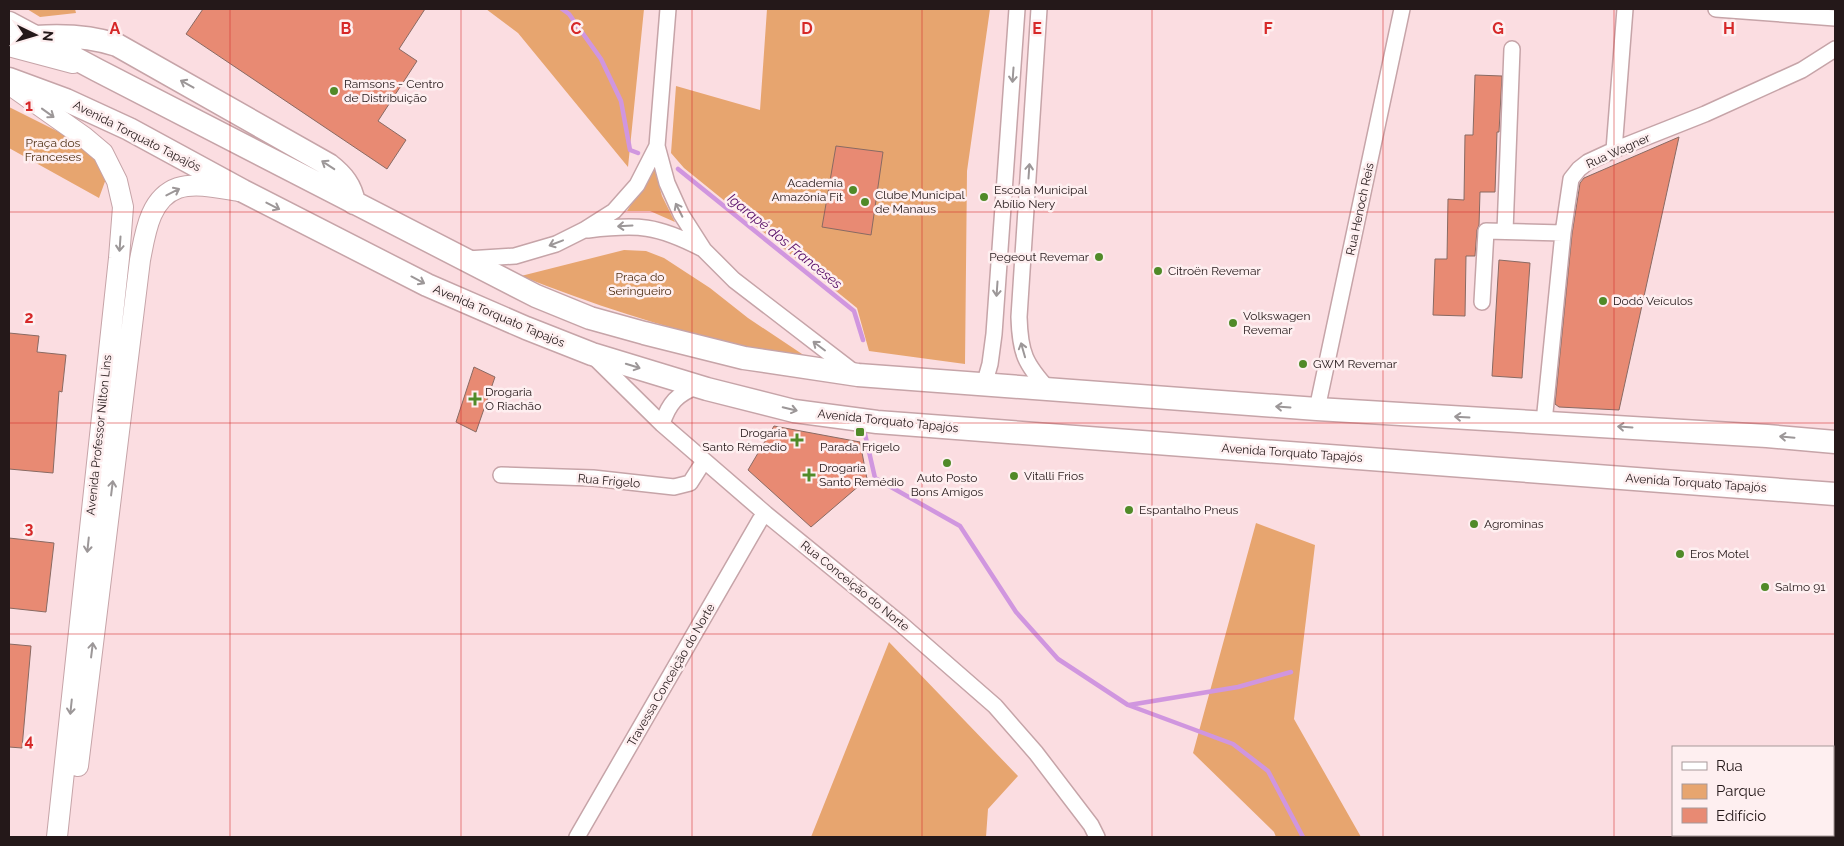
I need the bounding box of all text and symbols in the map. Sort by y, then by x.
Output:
north arrow [10,10,60,60]
text: A [110,19,121,38]
text: B [341,19,352,38]
text: C [571,19,582,38]
text: D [801,19,813,38]
text: E [1032,19,1042,38]
text: F [1263,19,1273,38]
text: G [1492,19,1504,38]
text: H [1723,19,1735,38]
text: N [40,30,56,42]
one-way arrow [1008,67,1017,83]
place label: Ramsons - Centro de Distribuição [344,77,444,105]
one-way arrow [180,79,194,89]
marker: Ramsons - Centro de Distribuição [328,85,340,97]
text: 1 [25,96,33,115]
street label: Avenida Torquato Tapajós [71,98,203,174]
one-way arrow [41,108,55,118]
street label: Rua Wagner [1584,130,1653,171]
park label: Praça dos Franceses [25,136,81,164]
one-way arrow [321,159,335,170]
street label: Rua Henoch Reis [1343,161,1377,257]
one-way arrow [1024,163,1033,179]
place label: Academia Amazônia Fit [771,176,843,204]
place label: Escola Municipal Abílio Nery [994,183,1088,211]
marker: Academia Amazônia Fit [847,184,859,196]
one-way arrow [165,187,180,196]
place label: Clube Municipal de Manaus [875,188,966,216]
water label: Igarapé dos Franceses [725,190,846,292]
marker: Escola Municipal Abílio Nery [978,191,990,203]
marker: Clube Municipal de Manaus [859,196,871,208]
one-way arrow [265,202,280,211]
one-way arrow [674,203,683,218]
one-way arrow [617,222,633,231]
one-way arrow [115,235,125,251]
one-way arrow [549,239,564,249]
place label: Pegeout Revemar [989,250,1090,264]
marker: Pegeout Revemar [1093,251,1105,263]
place label: Citroën Revemar [1168,264,1261,278]
marker: Citroën Revemar [1152,265,1164,277]
park label: Praça do Seringueiro [608,270,672,298]
one-way arrow [410,275,425,285]
one-way arrow [992,281,1002,297]
street label: Avenida Torquato Tapajós [431,282,567,350]
place label: Dodó Veículos [1613,294,1693,308]
marker: Dodó Veículos [1597,295,1609,307]
text: 2 [24,308,34,327]
place label: Volkswagen Revemar [1243,309,1310,337]
marker: Volkswagen Revemar [1227,317,1239,329]
one-way arrow [812,341,826,351]
one-way arrow [1018,342,1027,358]
street label: Avenida Professor Nilton Lins [84,354,114,516]
place label: GWM Revemar [1313,357,1398,371]
marker: GWM Revemar [1297,358,1309,370]
one-way arrow [625,362,641,372]
place label: Drogaria O Riachão [485,385,541,413]
marker: Drogaria O Riachão [469,393,481,405]
one-way arrow [1275,402,1291,412]
one-way arrow [781,405,797,414]
street label: Avenida Torquato Tapajós [817,407,959,435]
one-way arrow [1455,413,1471,422]
one-way arrow [1617,422,1633,431]
place label: Drogaria Santo Rémedio [702,426,787,454]
marker: Parada Frigelo [854,426,866,438]
one-way arrow [1779,433,1795,442]
marker: Drogaria Santo Rémedio [791,434,803,446]
place label: Parada Frigelo [820,440,900,454]
street label: Avenida Torquato Tapajós [1221,441,1363,465]
marker: Auto Posto Bons Amigos [941,457,953,469]
place label: Drogaria Santo Remédio [819,461,904,489]
marker: Drogaria Santo Remédio [803,469,815,481]
place label: Vitalli Frios [1024,469,1084,483]
marker: Vitalli Frios [1008,470,1020,482]
street label: Rua Frigelo [577,471,641,491]
place label: Auto Posto Bons Amigos [911,471,984,499]
street label: Avenida Torquato Tapajós [1625,471,1767,495]
one-way arrow [107,481,117,497]
place label: Espantalho Pneus [1139,503,1239,517]
marker: Espantalho Pneus [1123,504,1135,516]
place label: Agrominas [1484,517,1544,531]
marker: Agrominas [1468,518,1480,530]
text: 3 [25,519,34,538]
one-way arrow [83,537,93,553]
street label: Rua Conceição do Norte [798,538,912,634]
place label: Eros Motel [1690,547,1750,561]
marker: Eros Motel [1674,548,1686,560]
place label: Salmo 91 [1775,580,1825,594]
marker: Salmo 91 [1759,581,1771,593]
street label: Travessa Conceição do Norte [624,601,718,749]
one-way arrow [87,642,97,658]
one-way arrow [66,698,76,714]
text: 4 [24,731,34,750]
legend [1672,746,1834,836]
text: Rua [1716,757,1743,775]
text: Parque [1716,782,1766,800]
text: Edifício [1716,807,1766,825]

